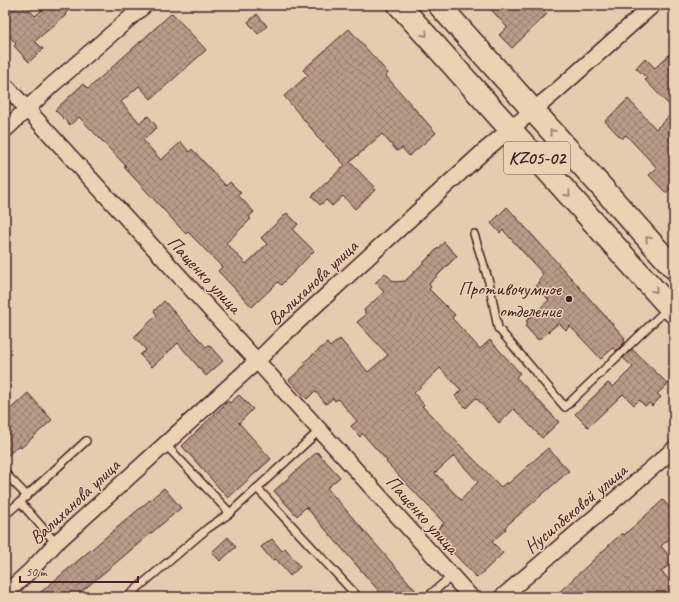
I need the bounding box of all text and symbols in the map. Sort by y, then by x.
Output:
one-way arrow [421,29,428,37]
one-way arrow [550,129,557,136]
road number: KZ05-02 [504,142,570,174]
one-way arrow [563,189,570,196]
street label: Пащенко улица [162,231,248,320]
street label: Валиханова улица [262,234,364,331]
one-way arrow [645,236,653,244]
place label: Противочумное отделение [459,277,563,323]
one-way arrow [650,286,657,293]
marker: Противочумное отделение [564,294,574,304]
street label: Валиханова улица [24,453,126,550]
street label: Нусипбековой улица [519,457,634,559]
street label: Пащенко улица [381,470,465,561]
scale bar [20,558,138,584]
text: 50 m [26,564,48,580]

